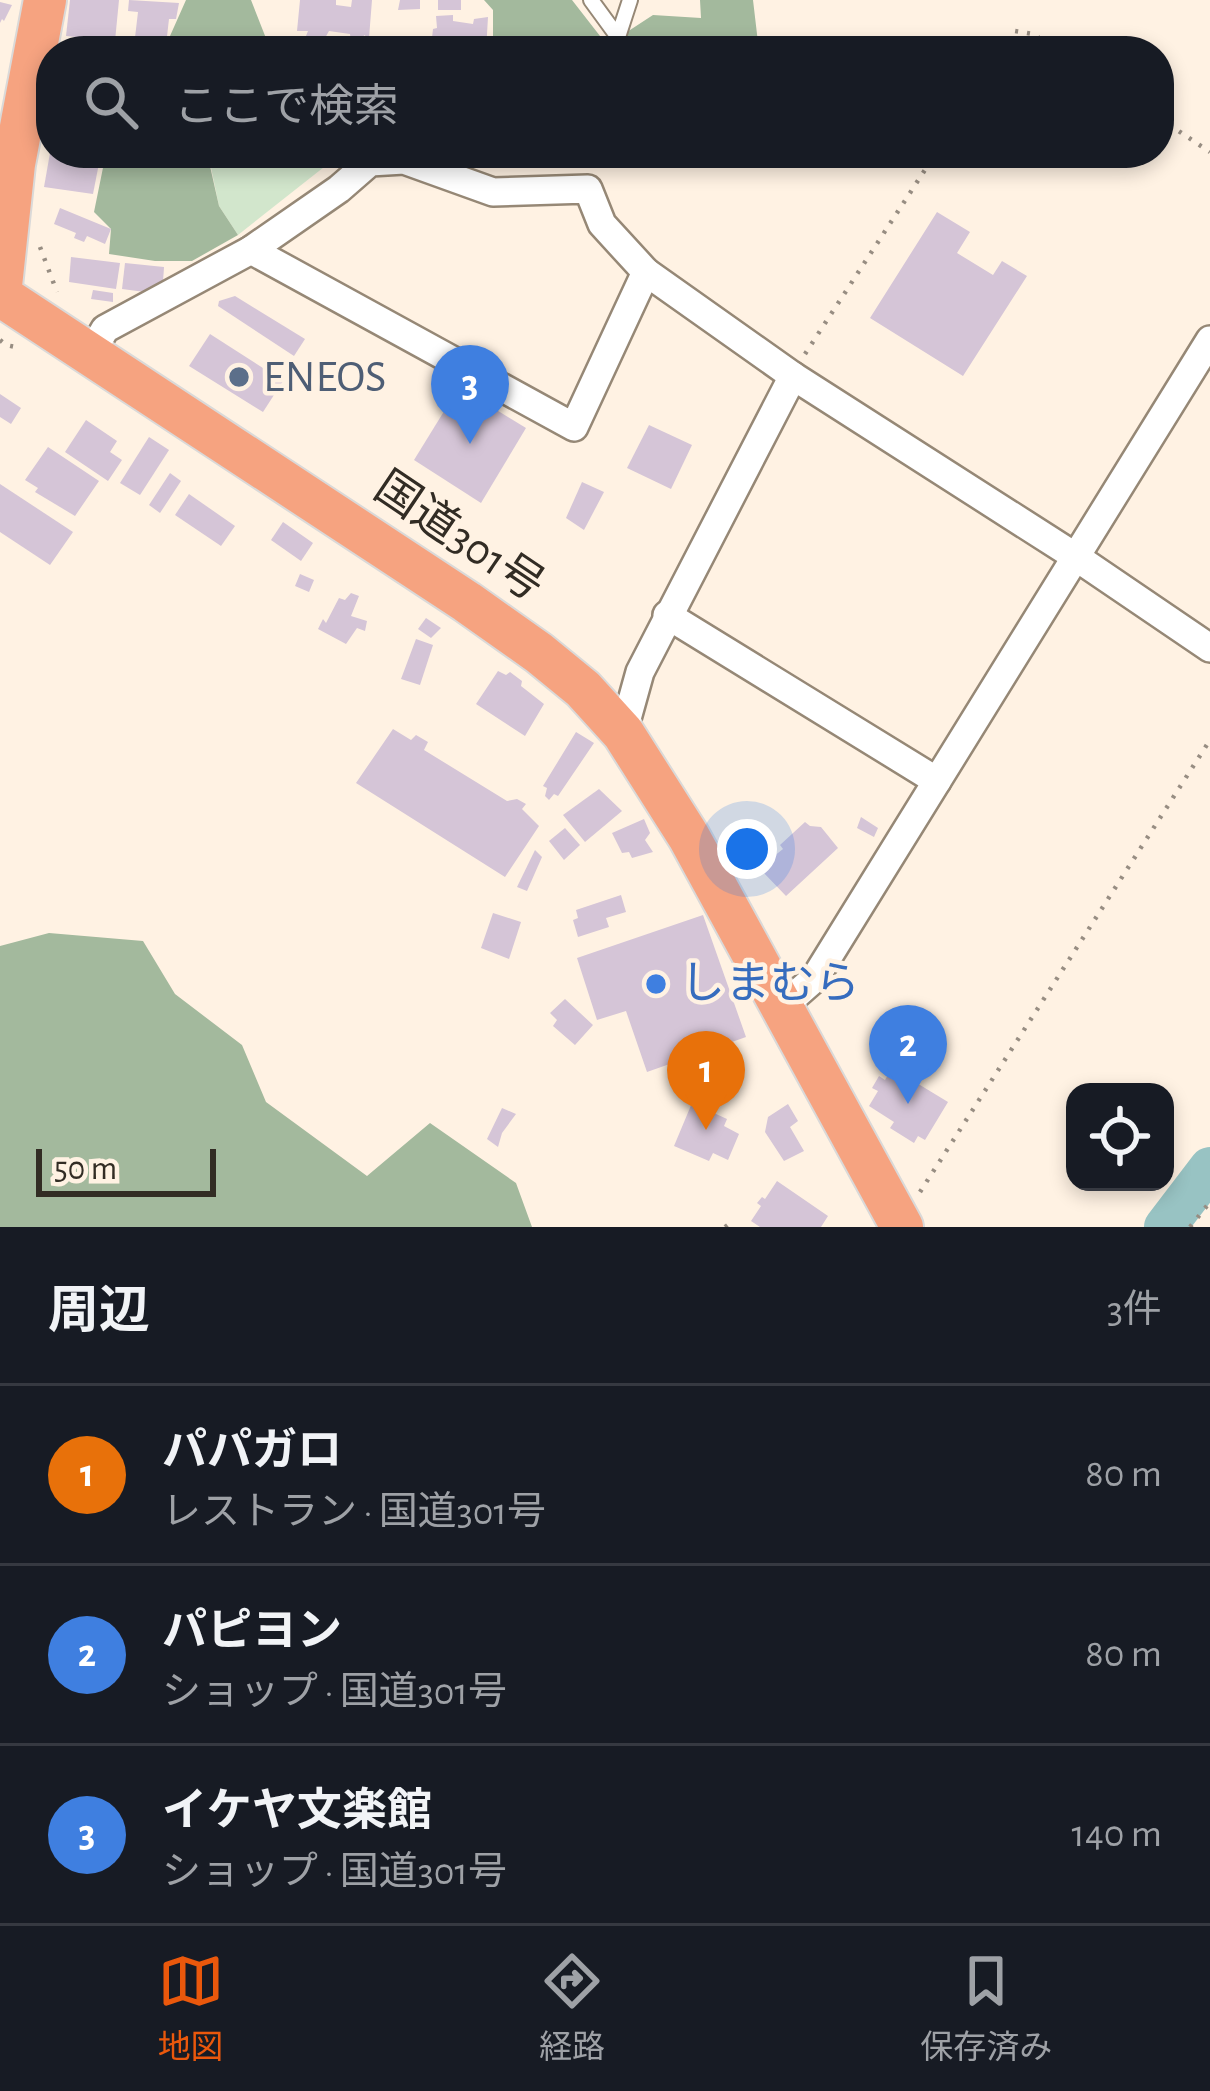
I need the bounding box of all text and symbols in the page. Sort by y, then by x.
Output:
search box [36,36,1174,168]
icon: search [78,69,144,135]
text: ここで検索 [174,85,399,130]
pin: 3 [431,345,509,444]
place label: ENEOS [263,355,386,400]
marker: ENEOS [226,364,252,390]
street label: 国道301号 [367,463,553,610]
your location [717,819,777,879]
place label: しまむら [680,962,860,1007]
marker: しまむら [643,971,669,997]
pin: 2 [869,1005,947,1104]
pin: 1 [667,1031,745,1130]
map controls [1066,1083,1174,1191]
button: locate [1066,1083,1174,1191]
scale bar [36,1143,216,1196]
text: 50 m [54,1153,117,1186]
text: 周辺 [48,1286,150,1337]
text: 3件 [1107,1291,1162,1330]
text: パパガロ [162,1429,342,1474]
text: 1 [80,1455,94,1494]
text: 80 m [1085,1455,1162,1494]
text: レストラン · 国道301号 [162,1493,546,1532]
text: パピヨン [162,1609,342,1654]
text: 2 [78,1635,96,1674]
text: 80 m [1085,1635,1162,1674]
text: ショップ · 国道301号 [162,1673,507,1712]
text: イケヤ文楽館 [162,1789,432,1834]
text: 3 [79,1815,95,1854]
text: 140 m [1072,1815,1162,1854]
text: ショップ · 国道301号 [162,1853,507,1892]
tab: 地図 [158,1948,224,2069]
tab: 経路 [539,1948,605,2069]
tab: 保存済み [920,1948,1052,2069]

